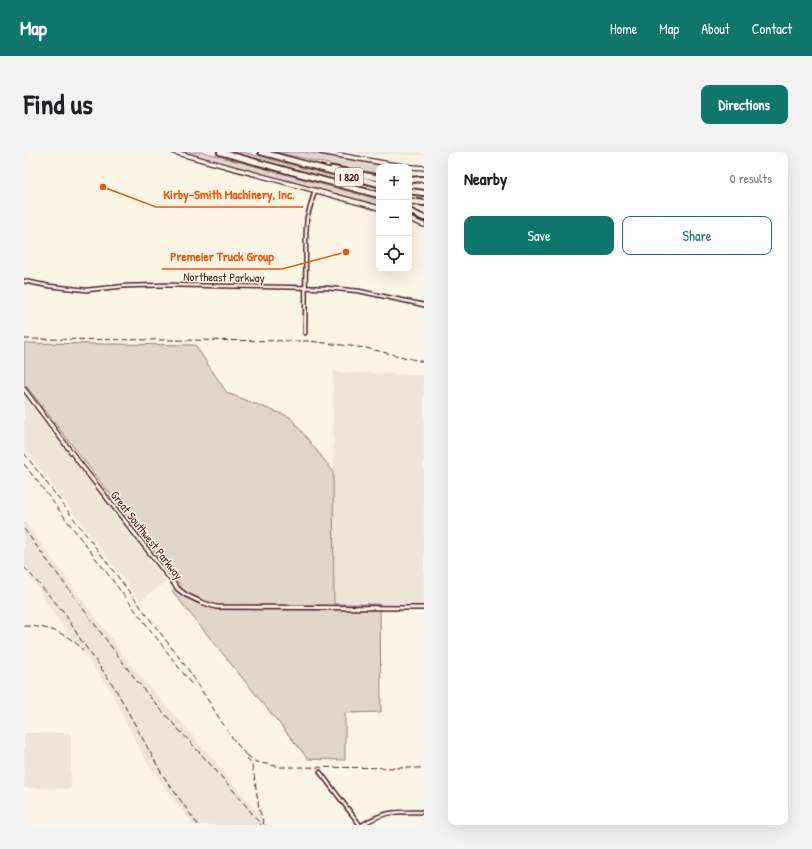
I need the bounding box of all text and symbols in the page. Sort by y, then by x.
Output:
text: Map [20,15,47,41]
text: Home [610,19,637,38]
text: Map [659,19,679,38]
text: About [701,19,730,38]
text: Contact [752,19,792,38]
text: Find us [24,85,93,123]
button: Directions [701,85,788,124]
map controls [376,164,412,272]
button: + [376,164,412,200]
text: Nearby [464,167,507,190]
road number: I 820 [335,168,363,186]
text: 0 results [730,169,772,187]
callout: Kirby-Smith Machinery, Inc. [156,182,303,207]
text: Kirby-Smith Machinery, Inc. [163,185,295,204]
button: − [376,200,412,236]
button: Save [464,216,614,255]
button: Share [622,216,772,255]
button: locate [376,236,412,272]
callout: Premeier Truck Group [162,244,282,269]
text: Premeier Truck Group [170,247,274,266]
street label: Northeast Parkway [183,268,265,286]
street label: Great Southwest Parkway [107,487,187,583]

